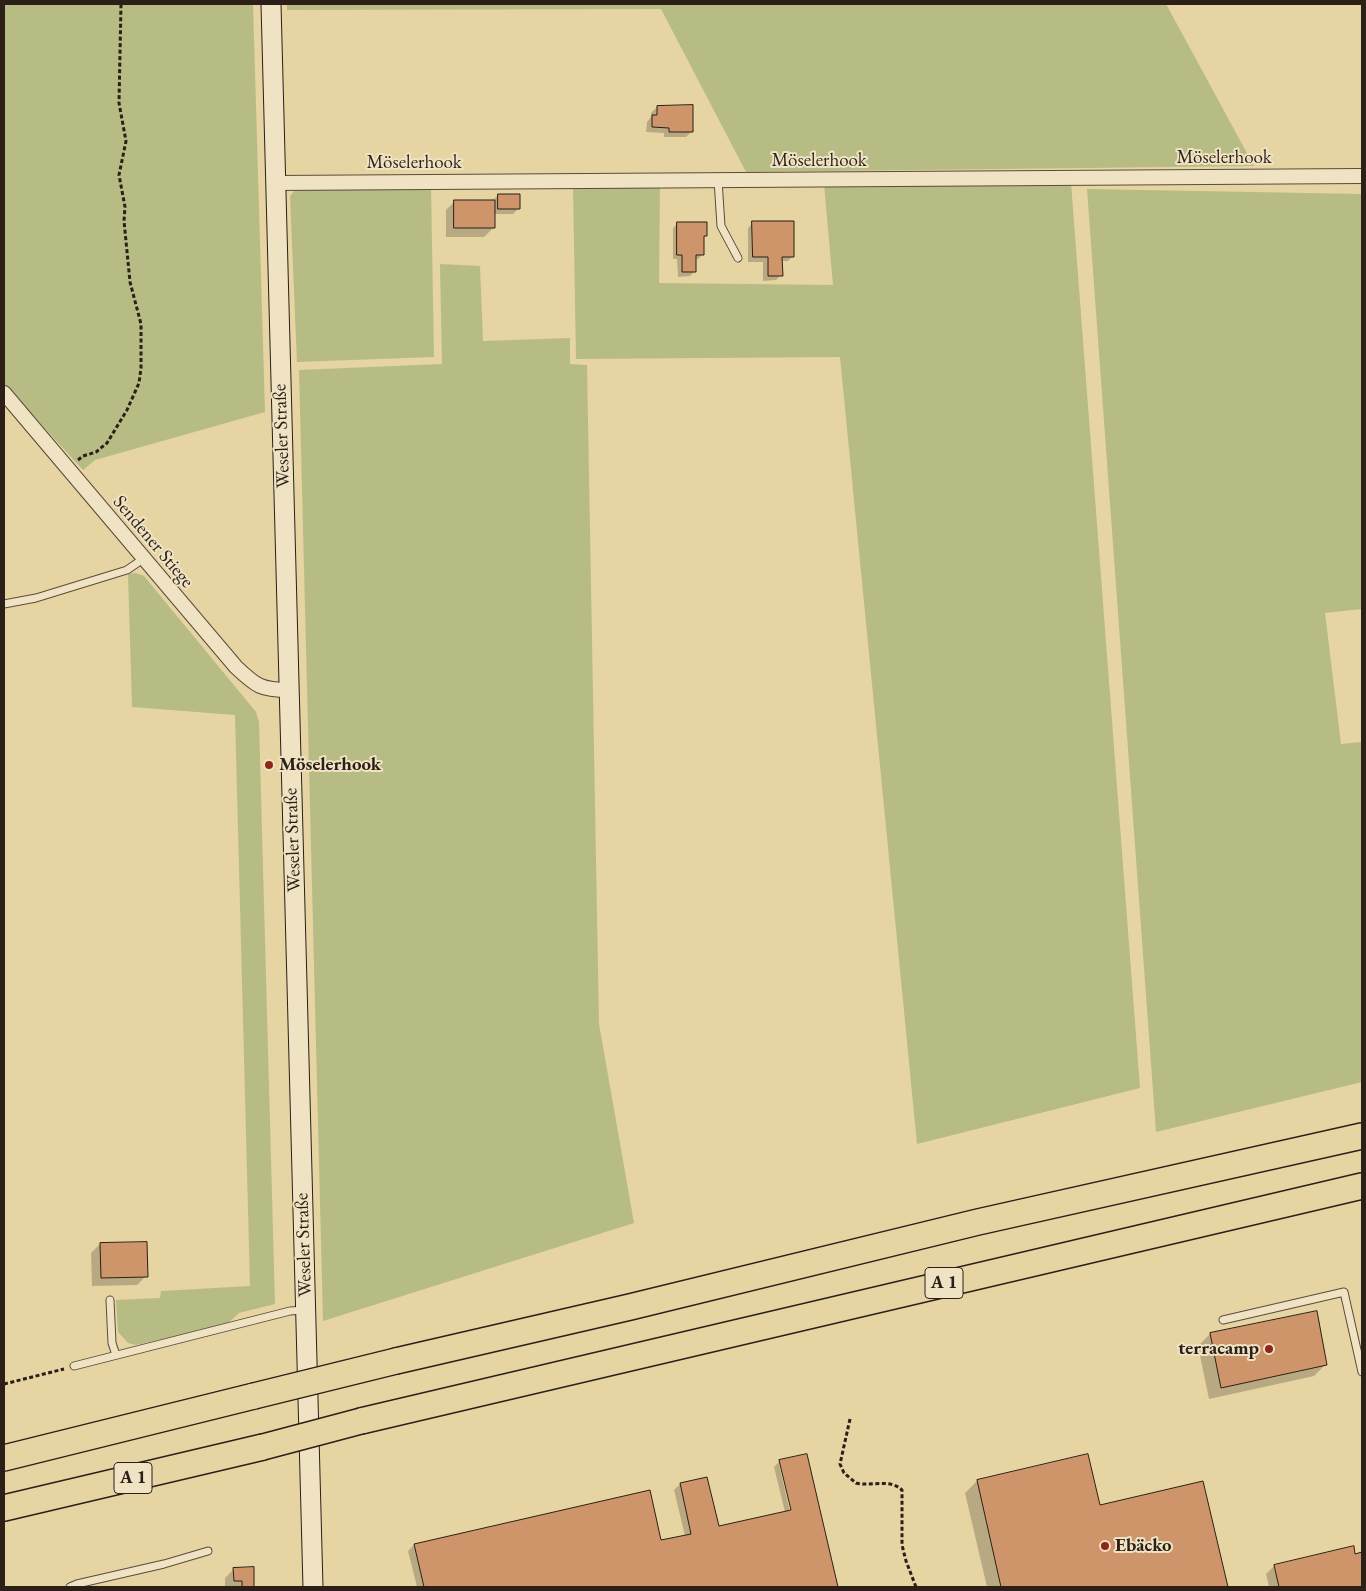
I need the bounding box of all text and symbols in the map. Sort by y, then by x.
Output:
street label: Möselerhook [1176,147,1272,169]
street label: Möselerhook [771,150,867,172]
street label: Möselerhook [366,152,462,174]
street label: Weseler Straße [269,383,295,489]
street label: Sendener Stiege [108,491,198,593]
place label: Möselerhook [279,754,381,776]
marker: Möselerhook [263,759,275,771]
street label: Weseler Straße [280,787,306,893]
street label: Weseler Straße [291,1192,317,1298]
road number: A 1 [925,1268,963,1299]
place label: terracamp [1178,1338,1259,1360]
marker: terracamp [1263,1343,1275,1355]
road number: A 1 [114,1462,152,1494]
place label: Ebäcko [1115,1535,1172,1557]
marker: Ebäcko [1099,1540,1111,1552]

